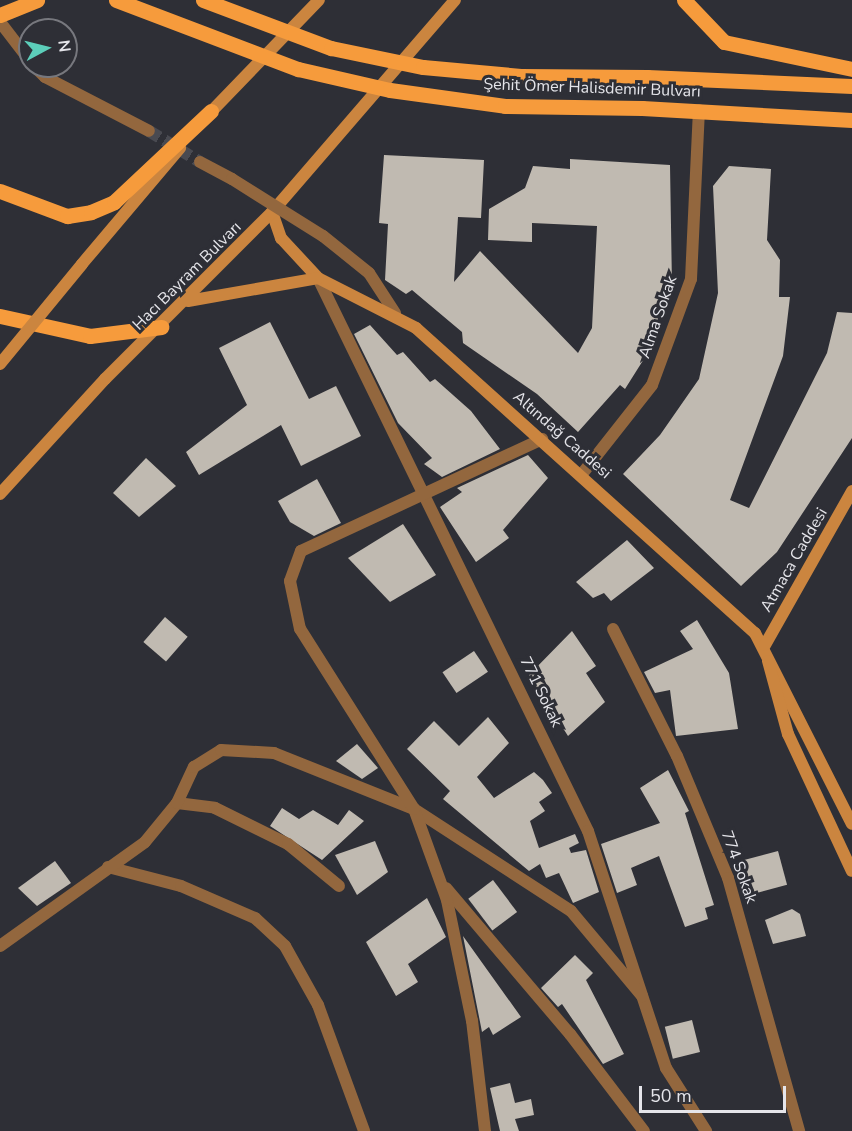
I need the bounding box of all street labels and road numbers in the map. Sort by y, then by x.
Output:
street label: Şehit Ömer Halisdemir Bulvarı [483,75,701,101]
street label: Hacı Bayram Bulvarı [129,218,245,334]
street label: Alma Sokak [635,273,681,361]
street label: Altındağ Caddesi [509,387,615,483]
street label: Atmaca Caddesi [757,505,831,615]
street label: 771 Sokak [516,654,566,730]
street label: 774 Sokak [717,828,761,906]

